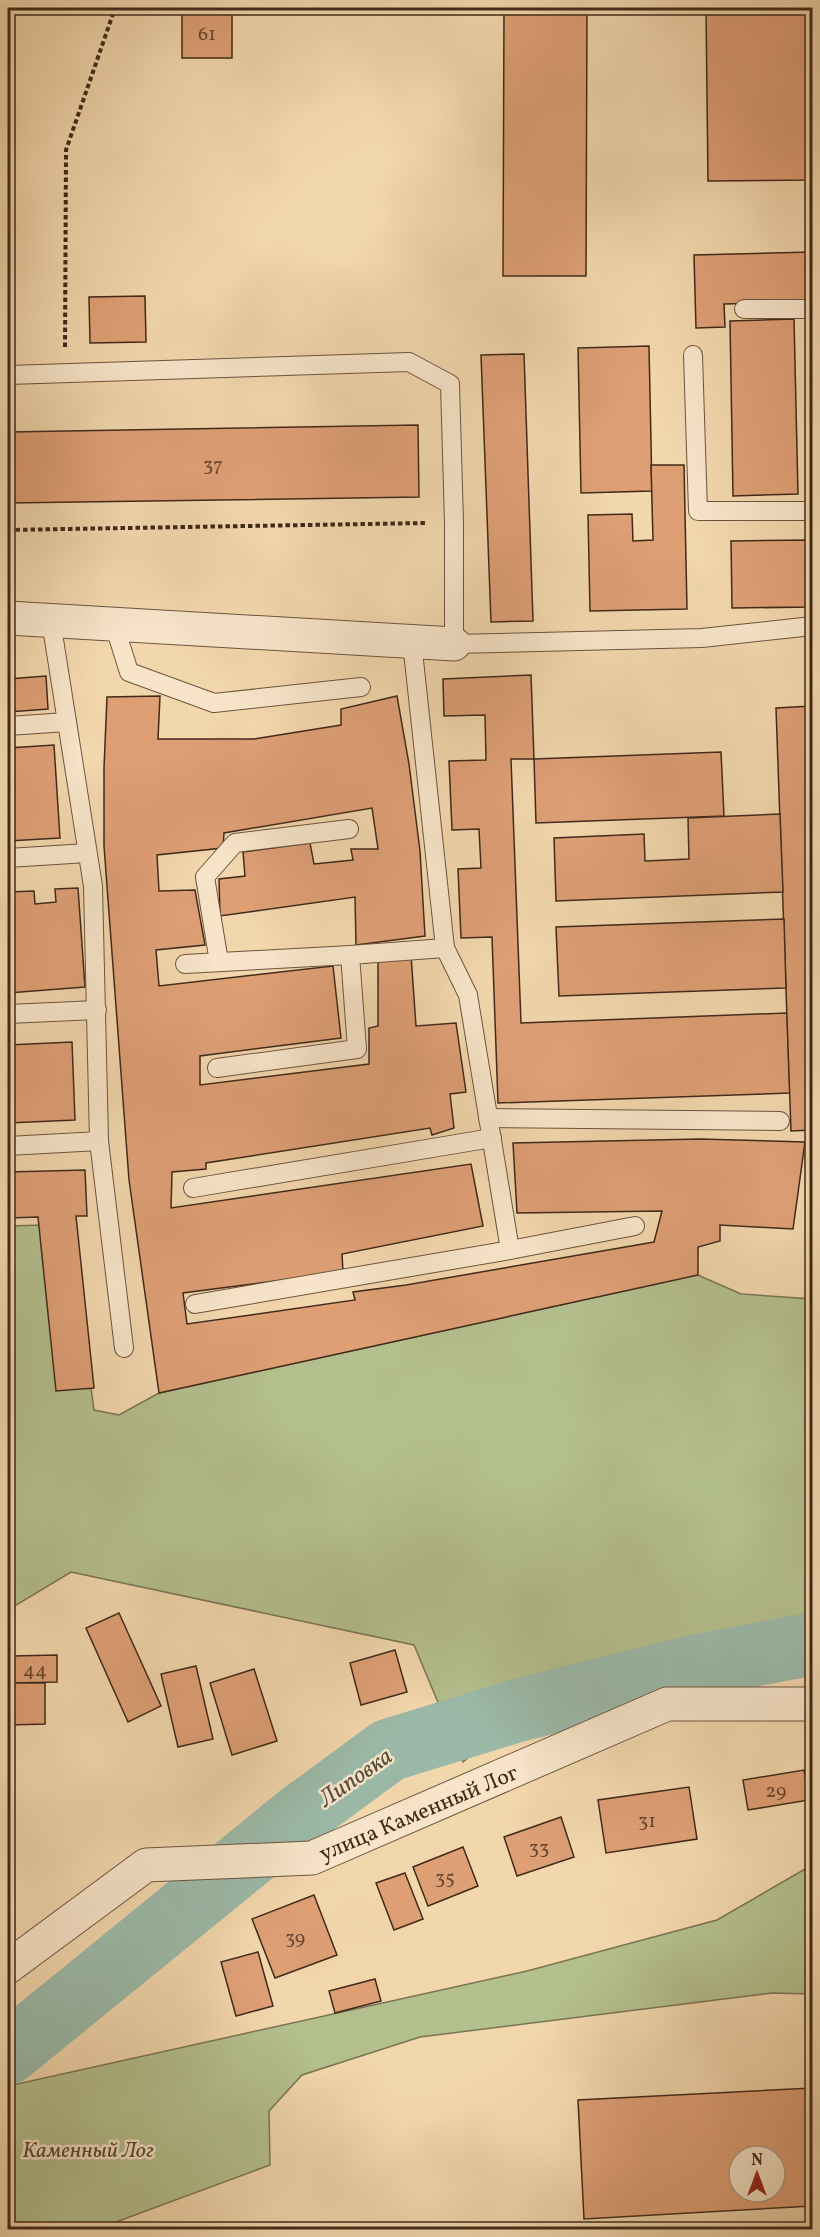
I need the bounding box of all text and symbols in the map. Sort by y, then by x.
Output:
house number: 61 [198,21,216,49]
house number: 37 [203,452,223,480]
house number: 44 [23,1657,47,1685]
water label: Липовка [311,1741,400,1817]
street label: улица Каменный Лог [315,1758,524,1870]
house number: 29 [766,1778,786,1806]
house number: 31 [638,1808,656,1836]
house number: 33 [529,1835,549,1863]
house number: 35 [435,1865,455,1893]
house number: 39 [285,1925,305,1953]
park label: Каменный Лог [22,2136,154,2167]
north arrow [727,2144,787,2204]
text: N [751,2150,763,2172]

